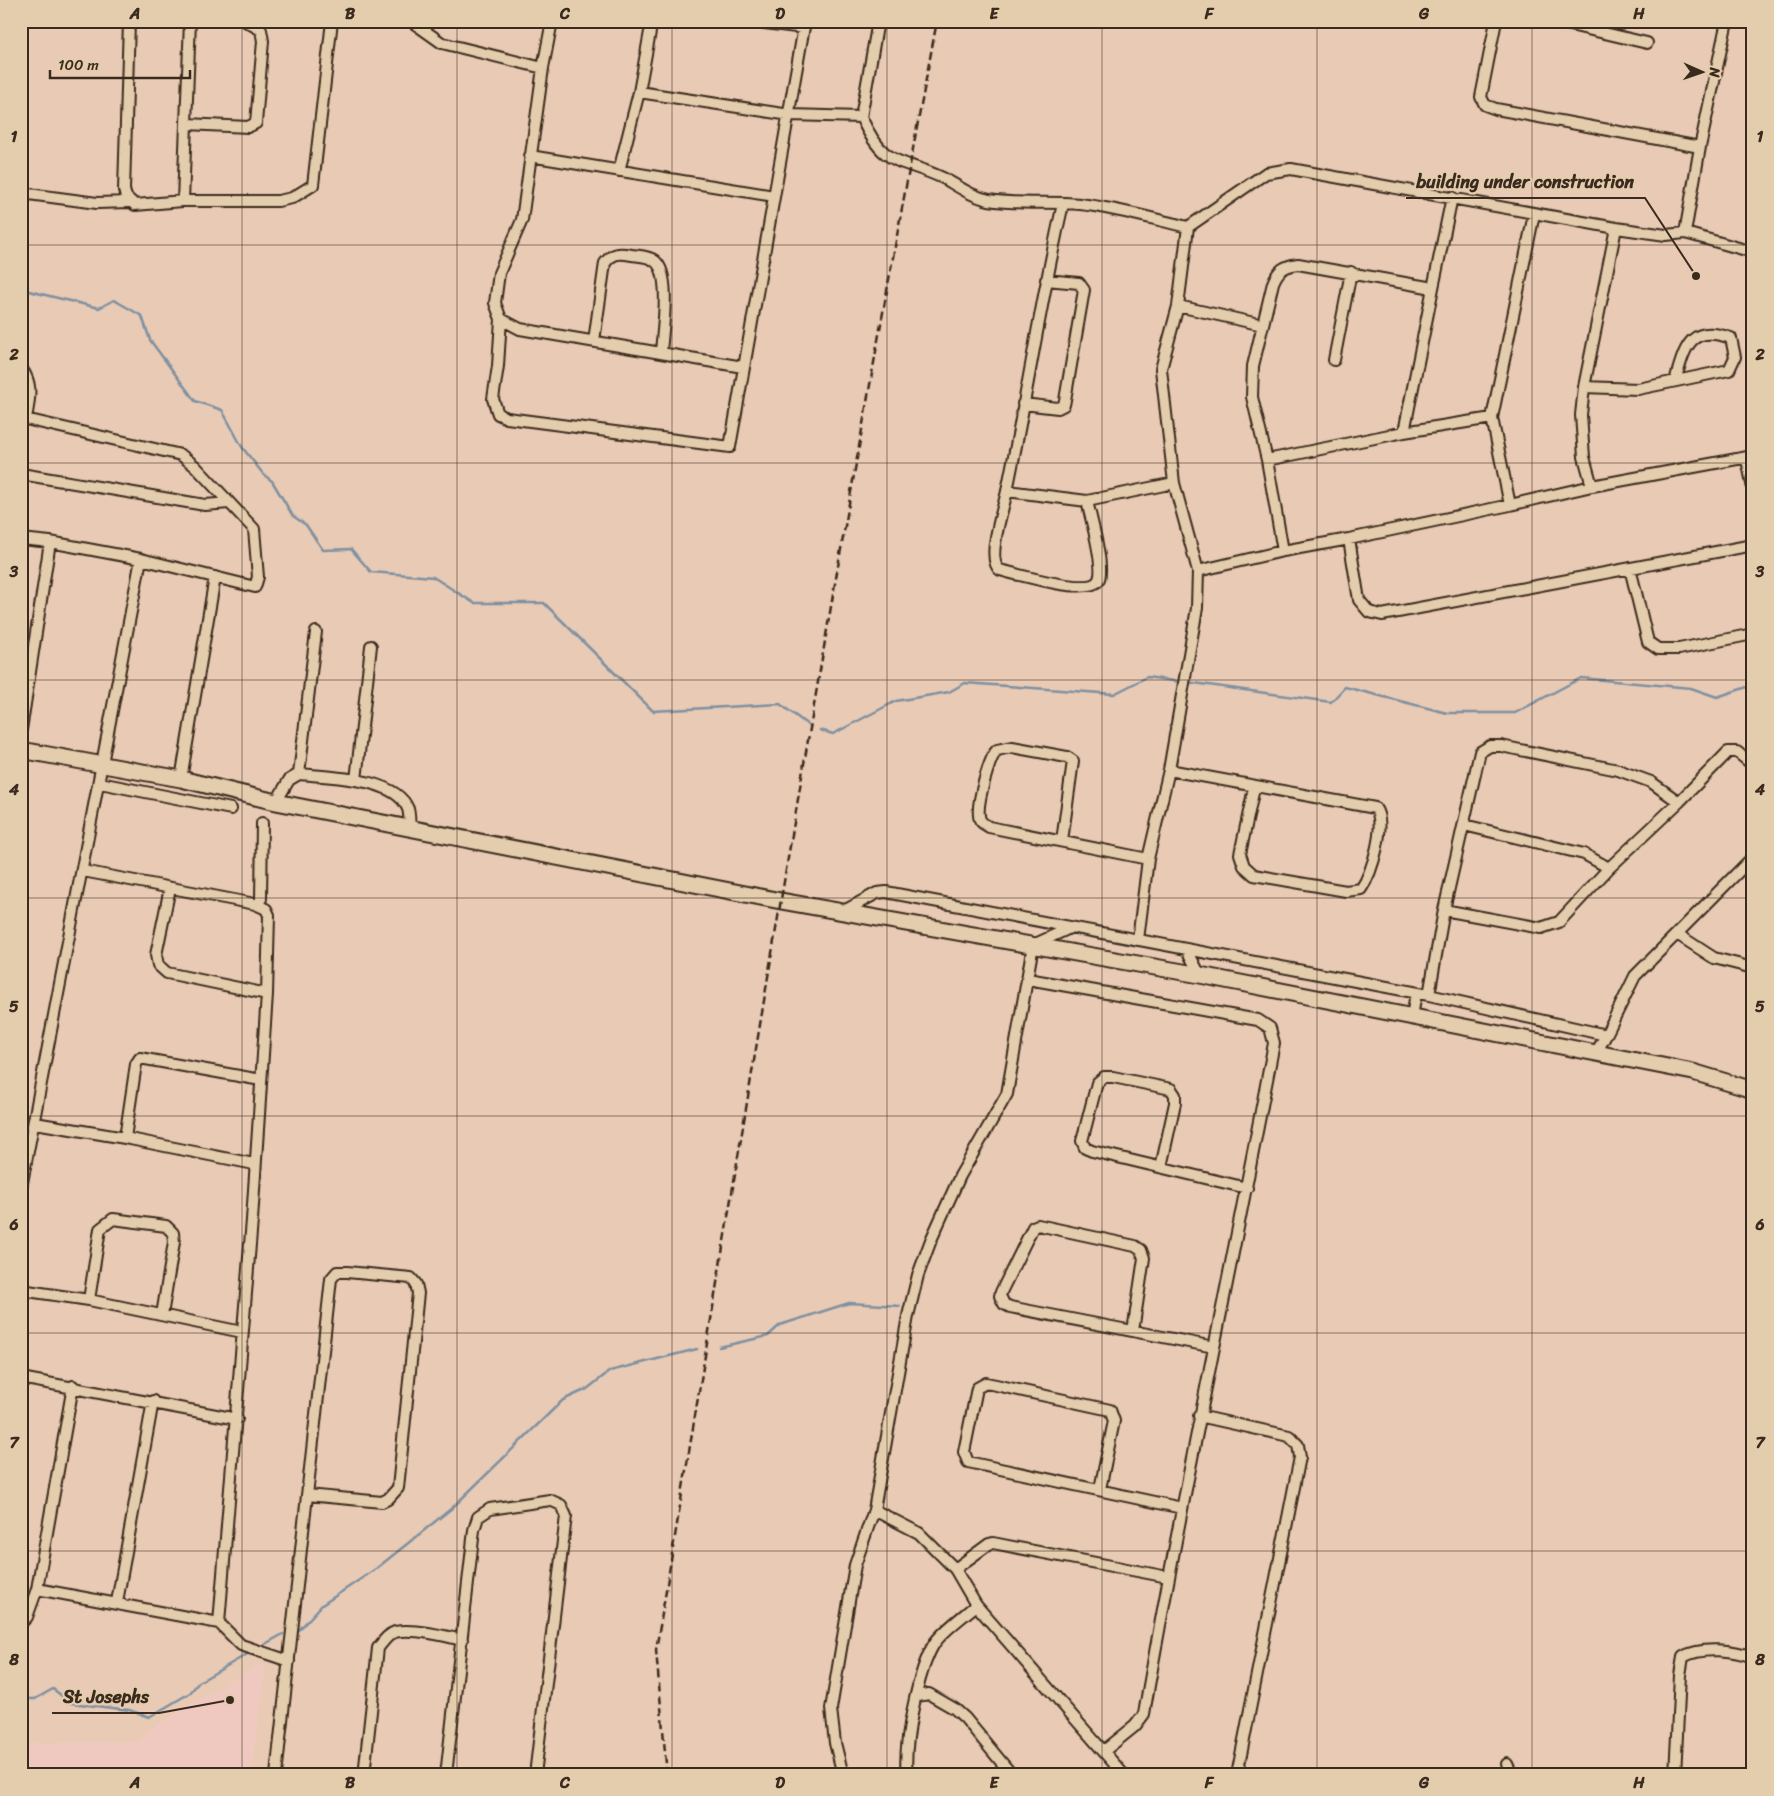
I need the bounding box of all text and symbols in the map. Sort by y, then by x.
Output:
text: A [129,0,140,28]
text: B [345,0,356,28]
text: C [559,0,571,28]
text: D [775,0,785,28]
text: E [990,0,1000,28]
text: F [1204,0,1215,28]
text: G [1418,0,1430,28]
text: H [1632,0,1645,28]
scale bar [50,48,190,80]
north arrow [1676,48,1726,98]
text: 100 m [58,52,99,78]
text: N [1702,66,1727,78]
text: 1 [11,122,18,151]
text: 1 [1757,122,1764,151]
callout: building under construction [1406,165,1645,198]
text: building under construction [1415,166,1634,198]
text: 2 [8,340,19,369]
text: 2 [1754,340,1765,369]
text: 3 [9,557,19,586]
text: 3 [1755,557,1765,586]
text: 4 [8,775,19,804]
text: 4 [1754,775,1765,804]
text: 5 [9,992,19,1021]
text: 5 [1755,992,1765,1021]
text: 6 [8,1210,19,1239]
text: 6 [1754,1210,1765,1239]
text: 7 [9,1428,20,1457]
text: 7 [1755,1428,1766,1457]
text: 8 [8,1645,19,1674]
text: 8 [1754,1645,1765,1674]
callout: St Josephs [52,1680,159,1713]
text: St Josephs [62,1681,150,1713]
text: A [129,1768,140,1796]
text: B [345,1768,356,1796]
text: C [559,1768,571,1796]
text: D [775,1768,785,1796]
text: E [990,1768,1000,1796]
text: F [1204,1768,1215,1796]
text: G [1418,1768,1430,1796]
text: H [1632,1768,1645,1796]

